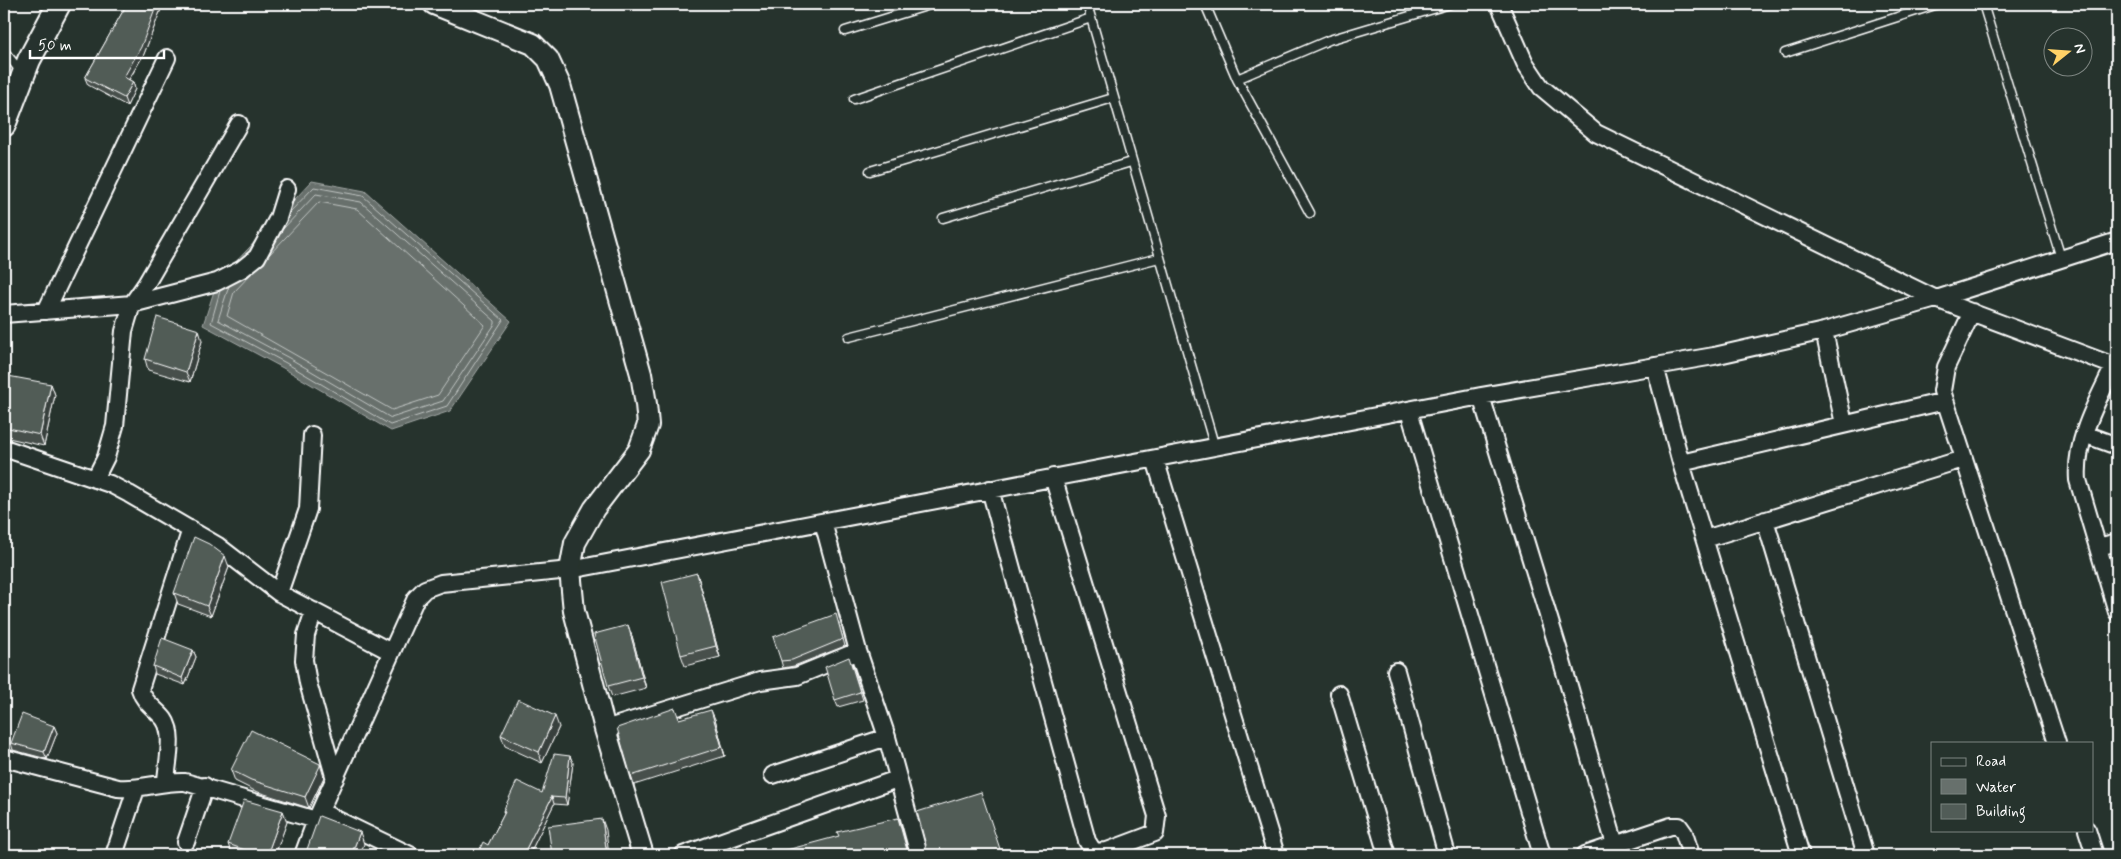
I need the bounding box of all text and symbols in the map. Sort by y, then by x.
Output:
scale bar [30,28,164,60]
north arrow [2044,28,2094,78]
text: 50 m [38,36,72,56]
text: N [2070,41,2089,56]
legend [1931,742,2094,832]
text: Road [1976,752,2006,772]
text: Water [1976,778,2016,798]
text: Building [1976,802,2026,823]

